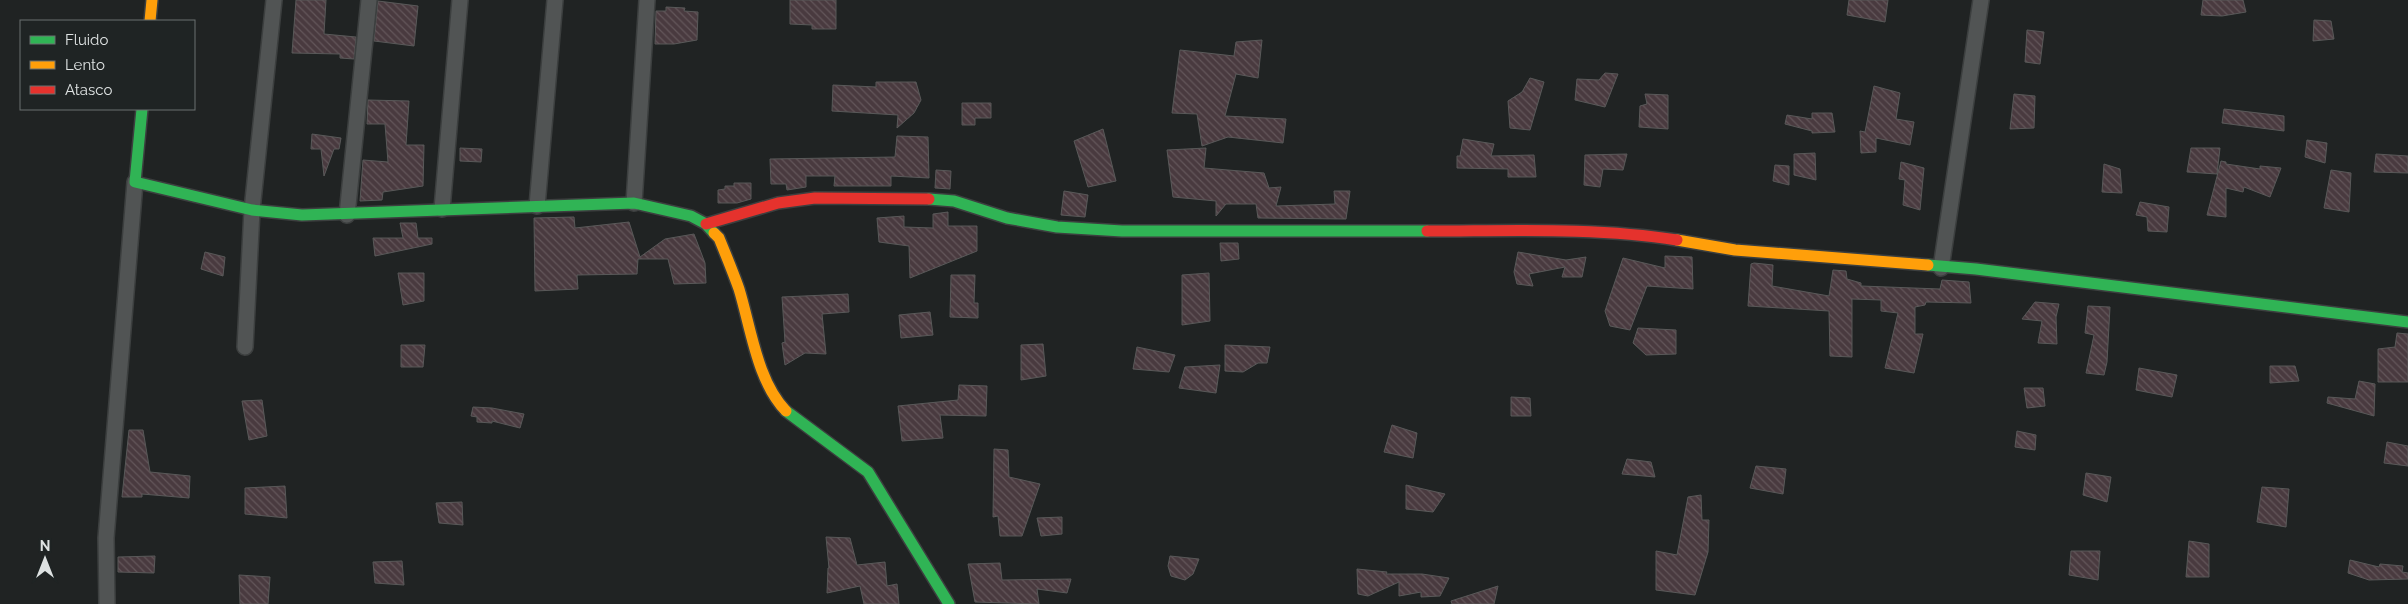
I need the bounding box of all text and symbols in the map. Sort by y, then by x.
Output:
legend [20,20,195,110]
text: Fluido [65,31,108,49]
text: Lento [65,56,105,74]
text: Atasco [65,81,112,99]
north arrow [20,534,70,584]
text: N [40,538,50,554]

